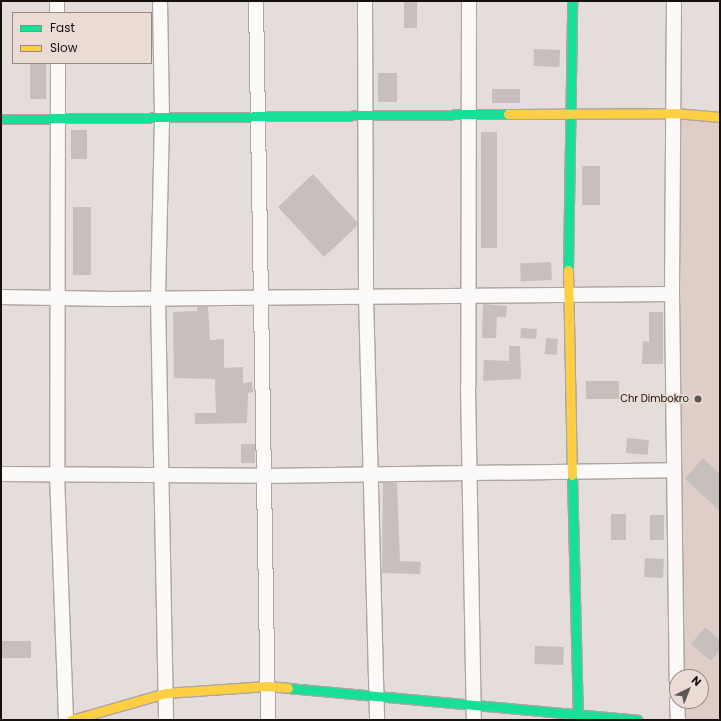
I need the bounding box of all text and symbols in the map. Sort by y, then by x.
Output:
legend [12,12,152,64]
text: Fast [50,19,75,36]
text: Slow [50,39,78,56]
place label: Chr Dimbokro [620,393,689,405]
marker: Chr Dimbokro [692,393,704,405]
north arrow [669,669,709,709]
text: N [688,672,705,690]

